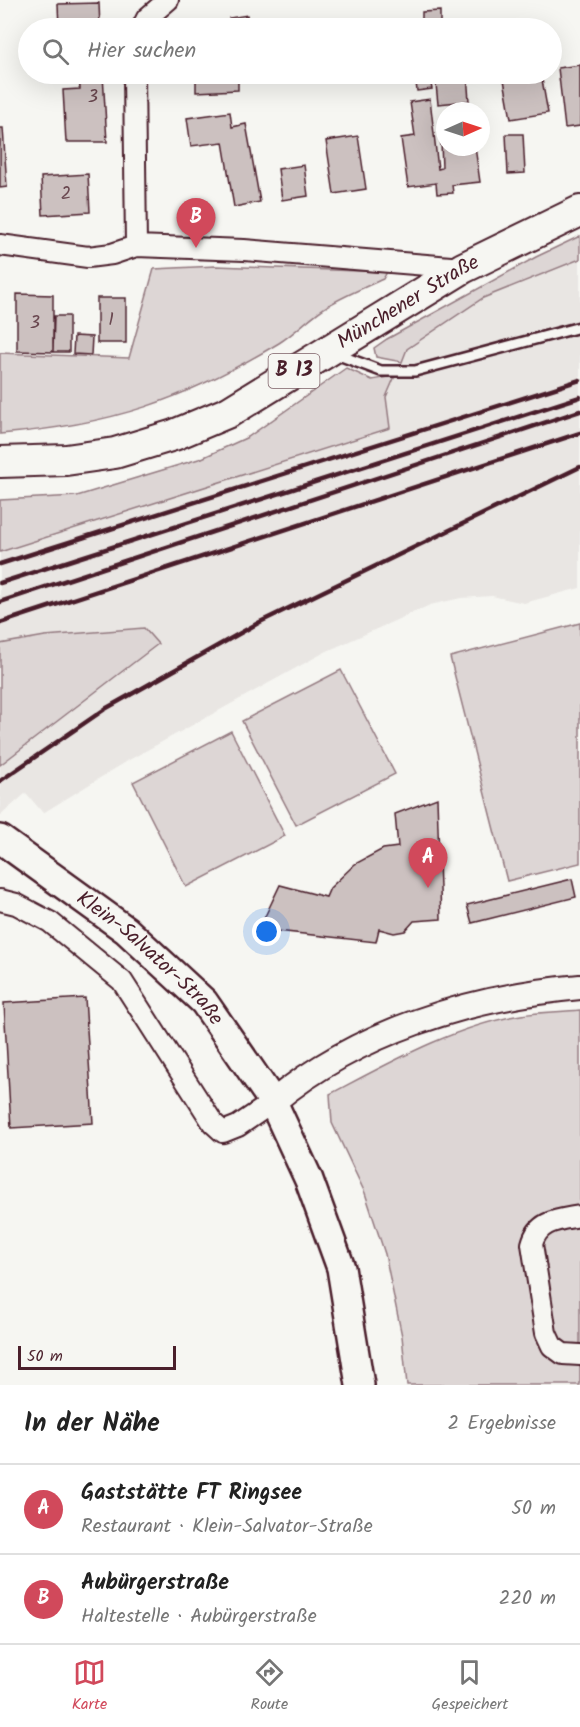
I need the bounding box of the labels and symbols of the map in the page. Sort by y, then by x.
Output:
house number: 3 [88,83,98,112]
north arrow [436,102,490,156]
house number: 2 [61,180,71,209]
pin: B [176,198,216,248]
street label: Münchener Straße [330,246,485,358]
house number: 1 [108,306,114,335]
house number: 3 [30,309,40,338]
road number: B 13 [268,354,320,388]
pin: A [408,838,448,888]
street label: Klein-Salvator-Straße [69,882,232,1033]
your location [252,917,281,946]
scale bar [18,1343,176,1370]

